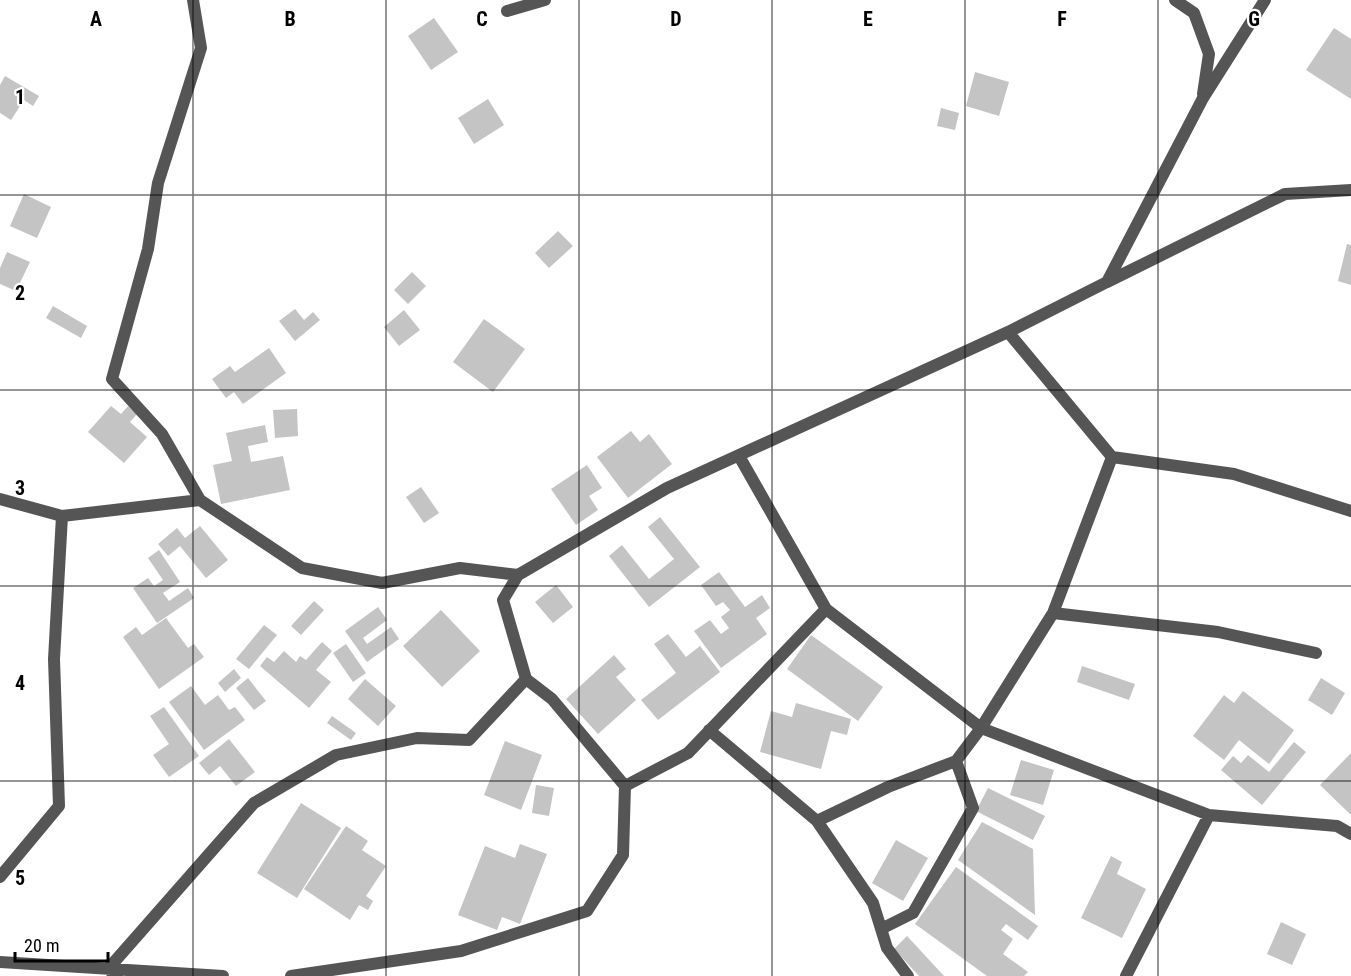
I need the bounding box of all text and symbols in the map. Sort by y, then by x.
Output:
text: A [90,7,102,31]
text: B [284,7,296,31]
text: C [476,7,488,31]
text: D [670,7,682,31]
text: E [863,7,873,31]
text: F [1057,7,1067,31]
text: G [1248,7,1260,31]
text: 1 [15,85,25,109]
text: 2 [15,281,25,305]
text: 3 [15,476,25,500]
text: 4 [15,671,25,695]
text: 5 [15,866,25,890]
scale bar [15,925,108,963]
text: 20 m [24,935,59,956]

